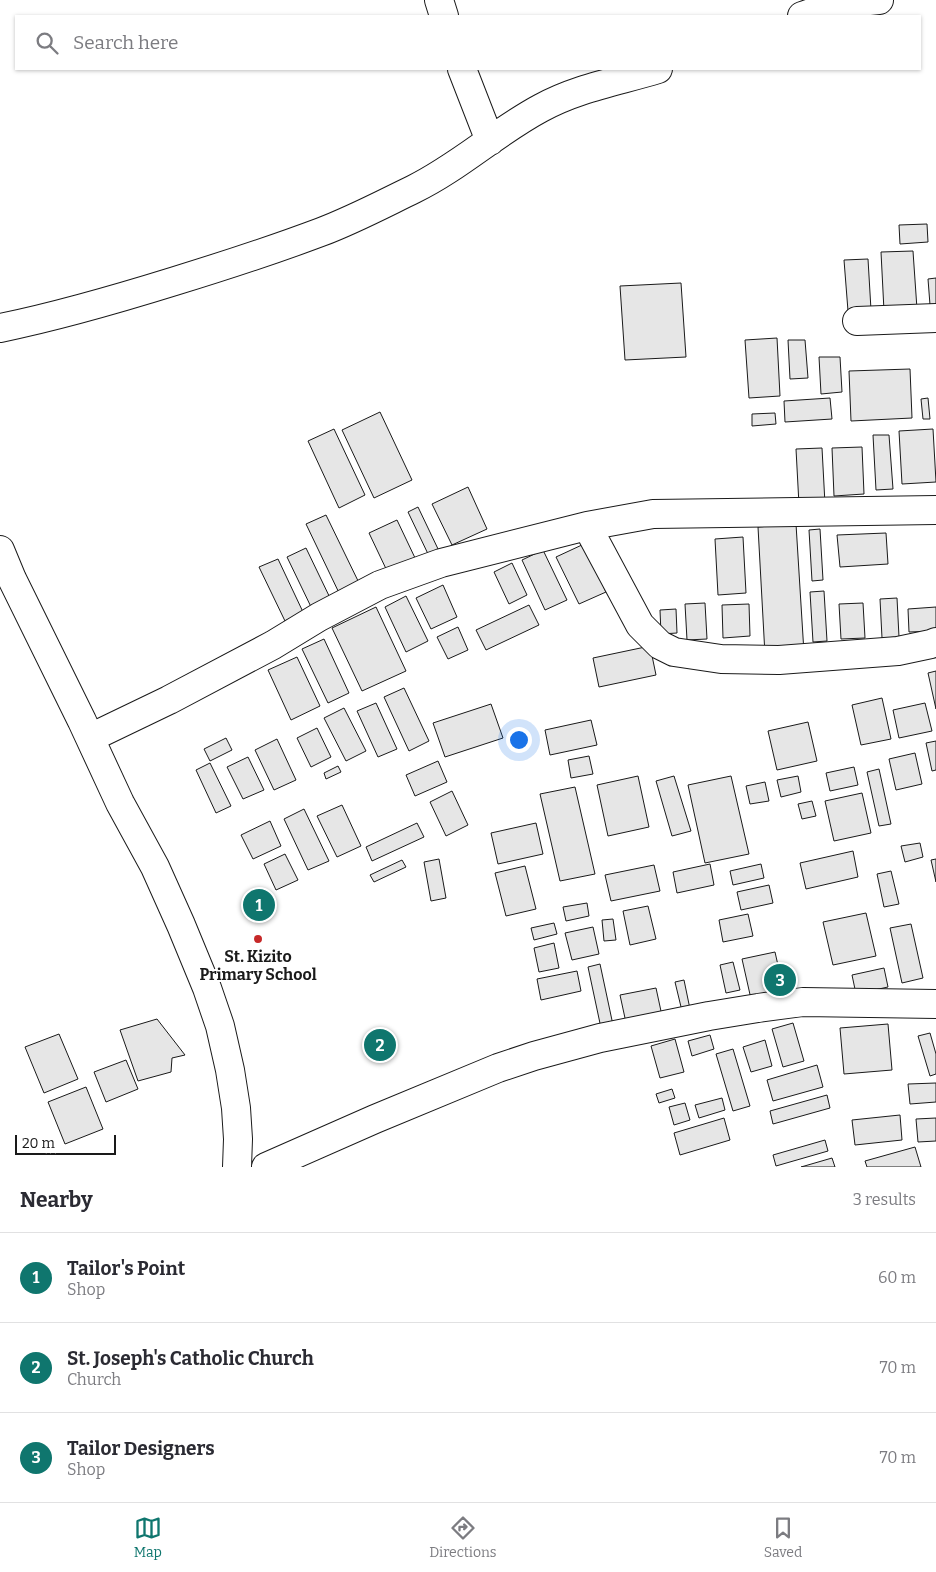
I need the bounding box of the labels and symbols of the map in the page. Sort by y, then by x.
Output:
your location [506,727,532,753]
pin: 1 [243,886,275,924]
marker: St. Kizito Primary School [252,933,264,945]
place label: St. Kizito Primary School [199,947,317,984]
pin: 3 [764,961,796,999]
pin: 2 [364,1026,396,1064]
scale bar [15,1132,116,1155]

